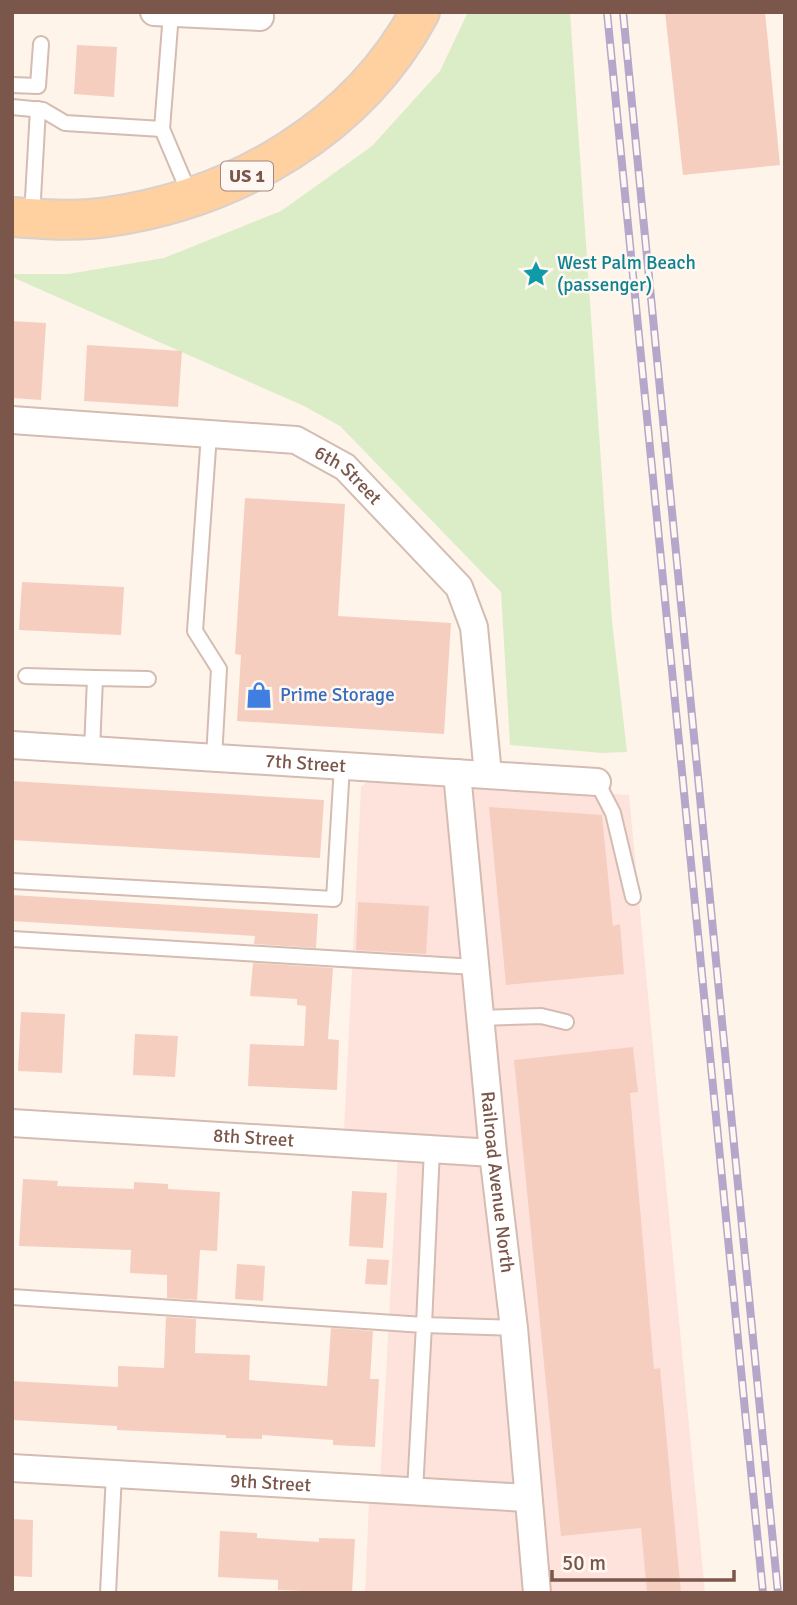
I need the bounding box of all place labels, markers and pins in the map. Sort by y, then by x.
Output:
place label: West Palm Beach (passenger) [557,251,696,297]
place icon: West Palm Beach (passenger) [521,259,551,289]
shop icon: Prime Storage [244,680,274,710]
place label: Prime Storage [280,683,395,707]

